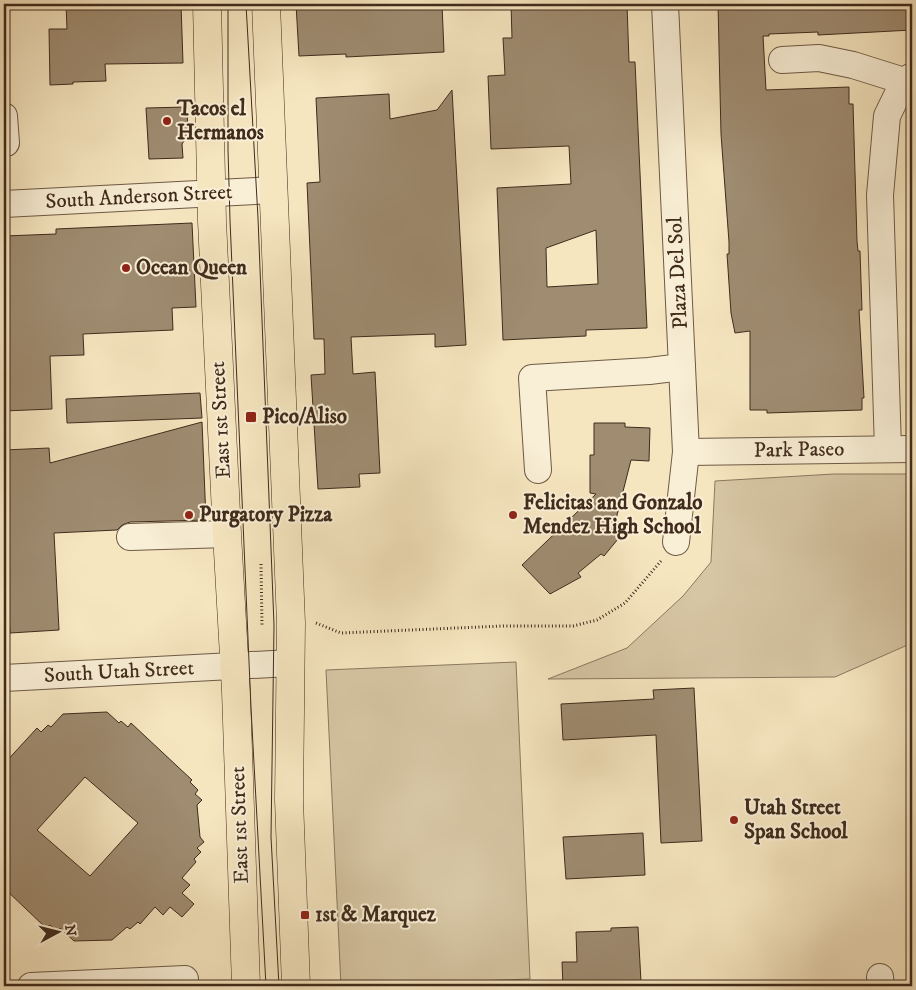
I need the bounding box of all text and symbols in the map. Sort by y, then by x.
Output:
place label: Tacos el Hermanos [176,96,264,146]
marker: Tacos el Hermanos [161,115,173,127]
street label: South Anderson Street [45,179,233,215]
street label: Plaza Del Sol [662,215,694,330]
place label: Ocean Queen [136,255,248,281]
marker: Ocean Queen [120,262,132,274]
street label: East 1st Street [205,360,237,479]
place label: Pico/Aliso [262,404,347,430]
marker: Pico/Aliso [244,410,258,424]
street label: Park Paseo [753,436,845,464]
place label: Felicitas and Gonzalo Mendez High School [523,490,702,540]
place label: Purgatory Pizza [199,502,333,528]
marker: Purgatory Pizza [183,509,195,521]
marker: Felicitas and Gonzalo Mendez High School [507,509,519,521]
street label: South Utah Street [43,655,195,689]
street label: East 1st Street [225,765,255,884]
place label: Utah Street Span School [744,795,848,845]
marker: Utah Street Span School [728,814,740,826]
place label: 1st & Marquez [315,902,437,928]
north arrow [32,908,82,958]
marker: 1st & Marquez [299,909,311,921]
text: N [60,924,80,938]

